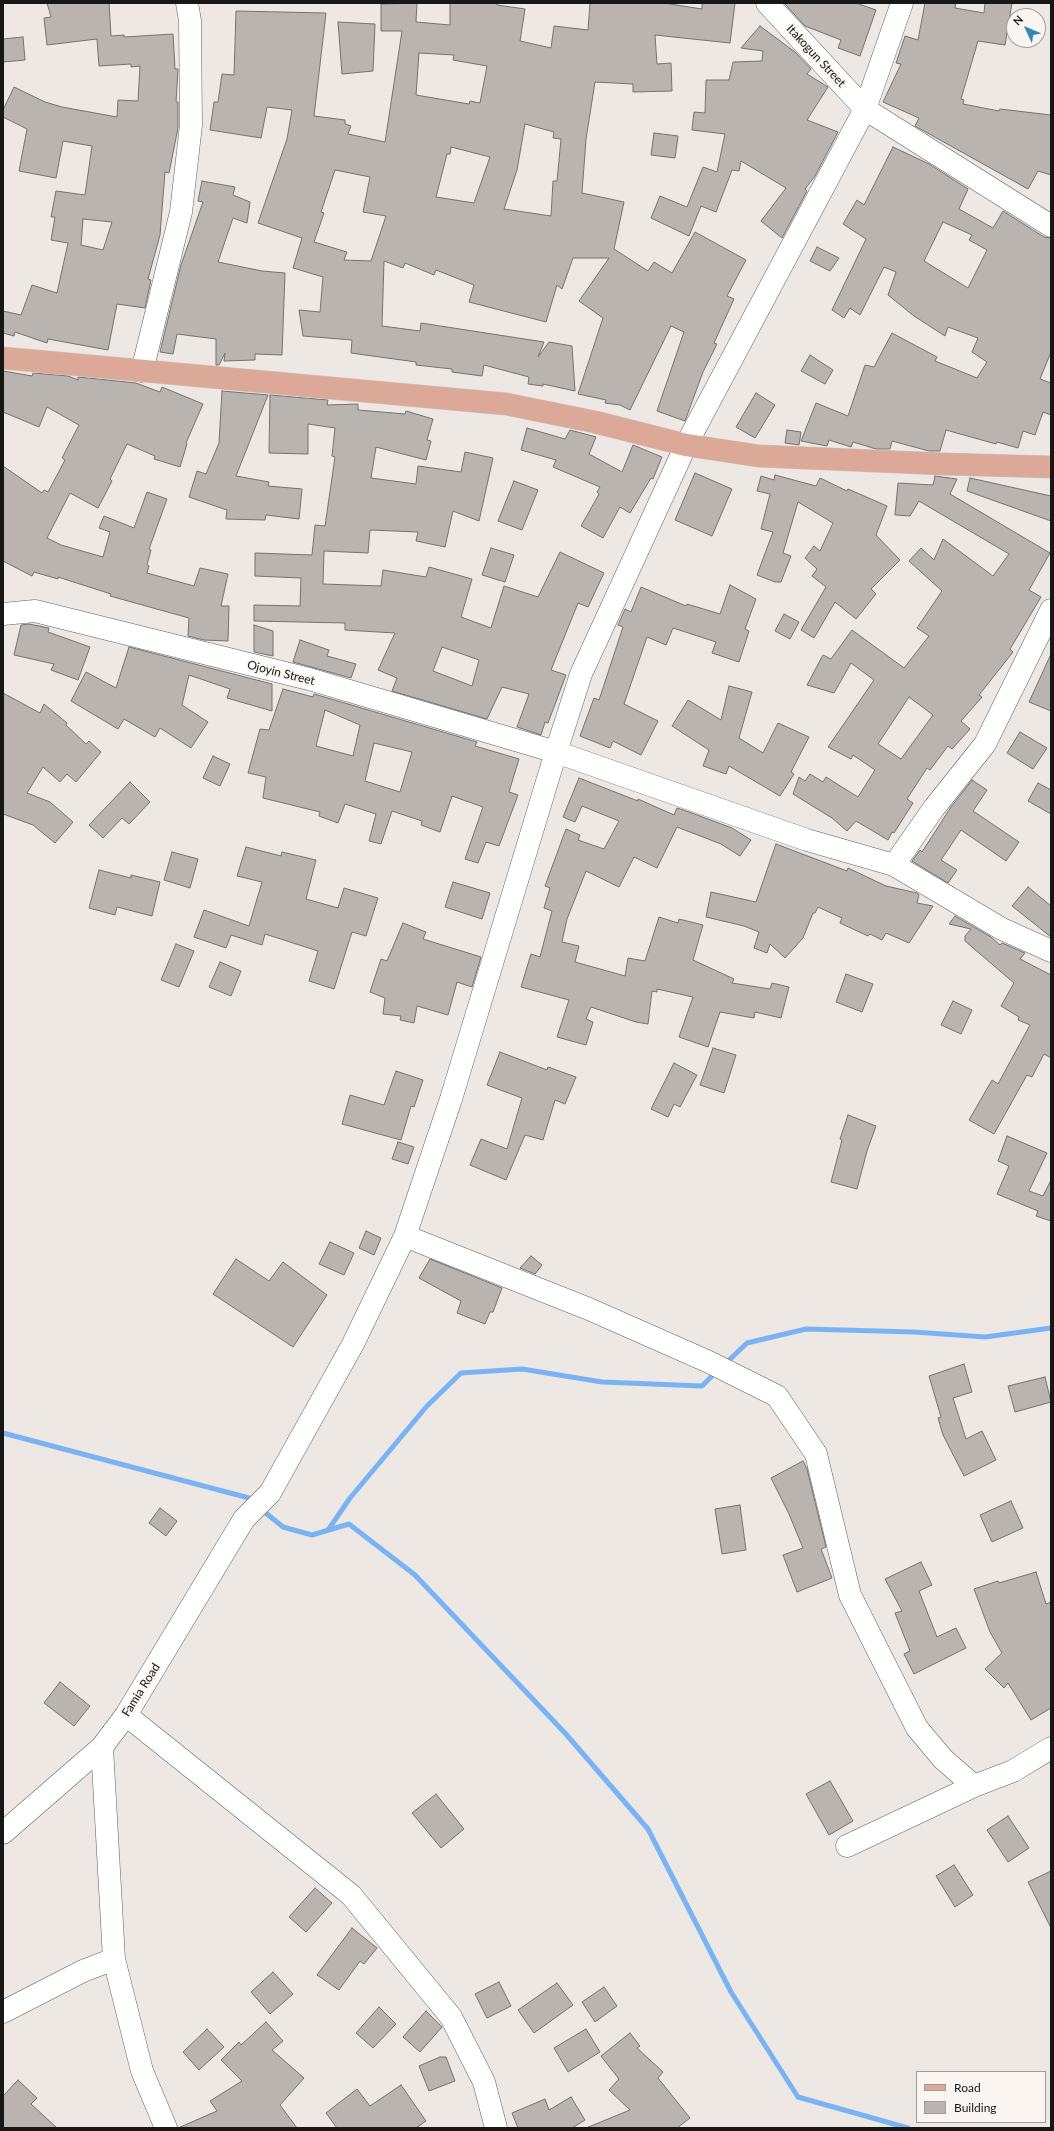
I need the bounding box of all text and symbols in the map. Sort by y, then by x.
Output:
north arrow [1006,8,1046,48]
text: N [1010,12,1025,28]
street label: Itakogun Street [783,22,849,90]
street label: Ojoyin Street [246,658,316,688]
street label: Famia Road [119,1661,163,1719]
legend [916,2071,1046,2123]
text: Road [954,2080,981,2095]
text: Building [954,2100,997,2115]

